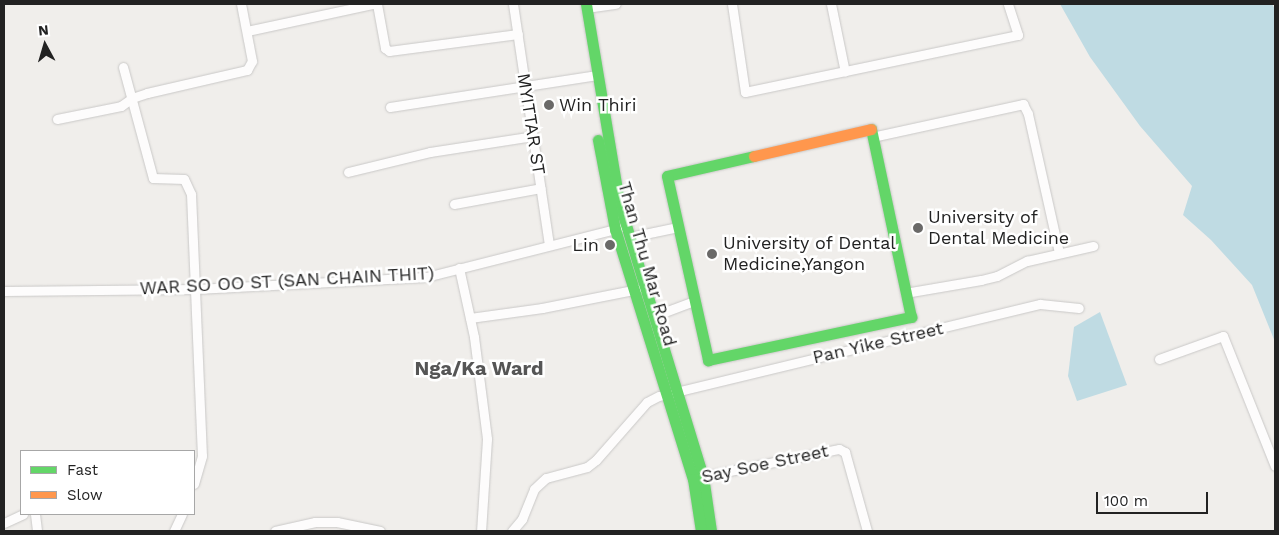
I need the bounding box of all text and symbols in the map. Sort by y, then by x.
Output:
north arrow [20,20,70,70]
text: N [37,22,49,39]
street label: MYITTAR ST [512,72,550,176]
place label: Win Thiri [559,94,637,116]
marker: Win Thiri [543,99,555,111]
street label: Than Thu Mar Road [613,179,681,349]
place label: University of Dental Medicine [928,207,1070,250]
marker: University of Dental Medicine [912,222,924,234]
place label: University of Dental Medicine,Yangon [723,233,897,276]
place label: Lin [572,234,599,256]
marker: Lin [603,238,617,252]
marker: University of Dental Medicine,Yangon [705,247,719,261]
street label: WAR SO OO ST (SAN CHAIN THIT) [139,262,435,300]
street label: Pan Yike Street [810,317,946,369]
district label: Nga/Ka Ward [414,356,544,380]
street label: Say Soe Street [699,440,831,488]
legend [20,450,195,515]
text: Fast [67,461,98,479]
scale bar [1099,482,1212,514]
text: Slow [67,486,103,504]
text: 100 m [1104,492,1148,510]

